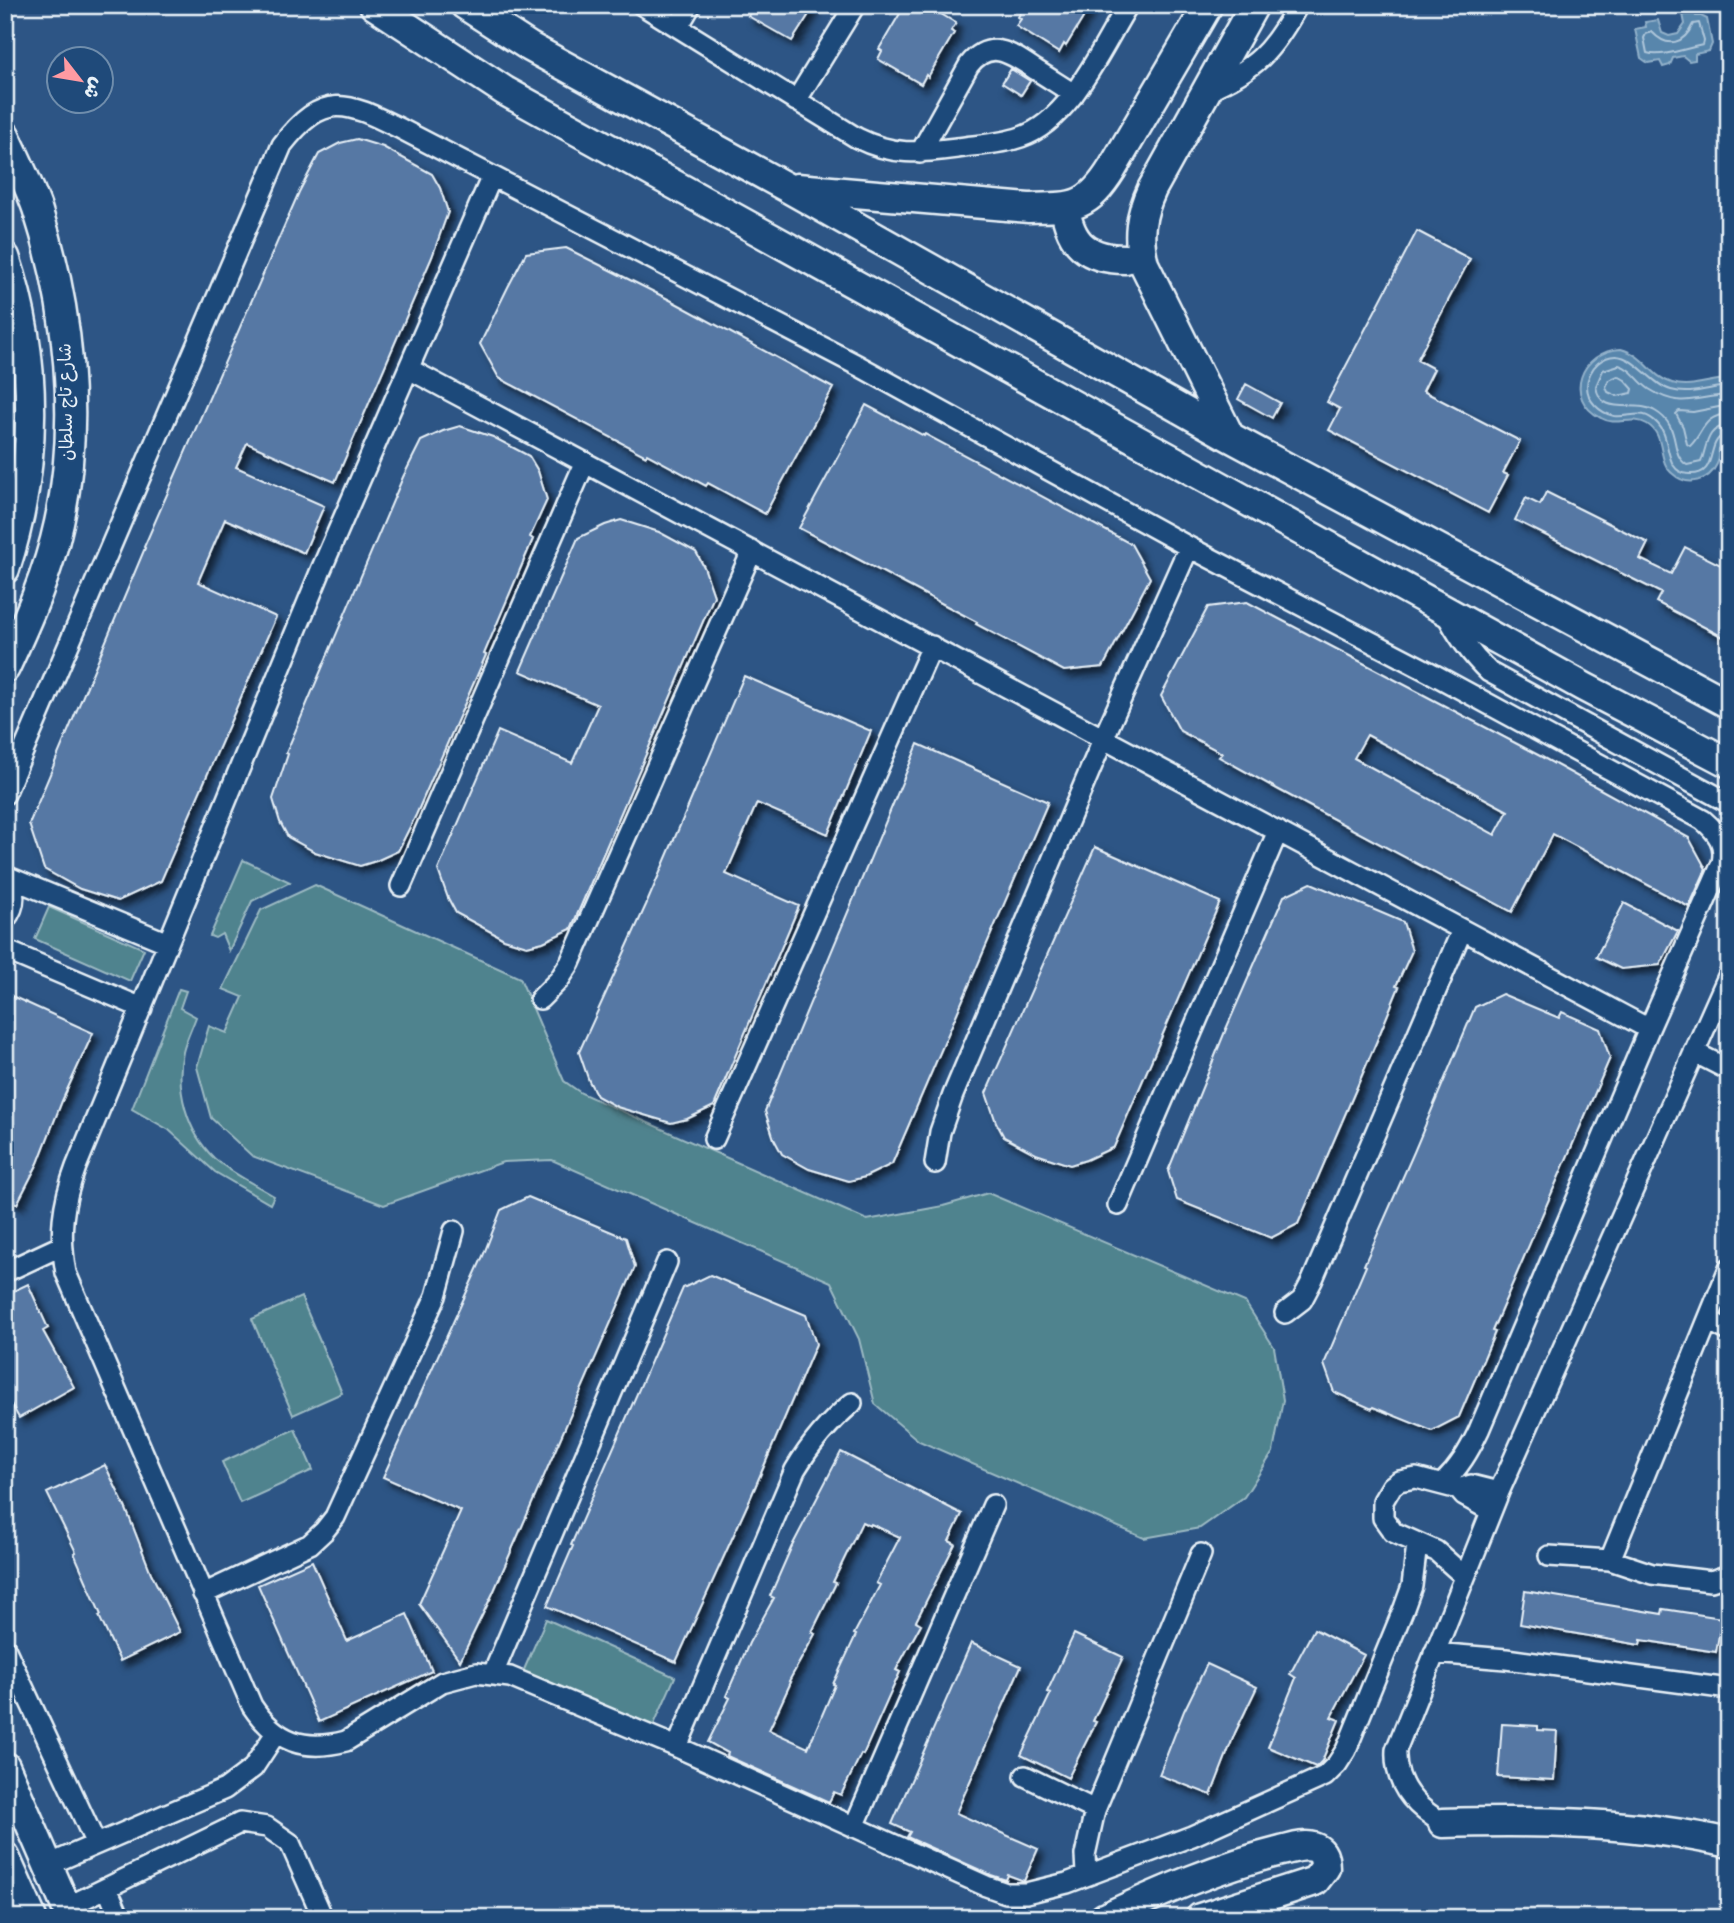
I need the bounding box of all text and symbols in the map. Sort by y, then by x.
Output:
north arrow [46,46,116,116]
text: ش [78,73,109,103]
street label: شارع تاج سلطان [54,343,79,461]

